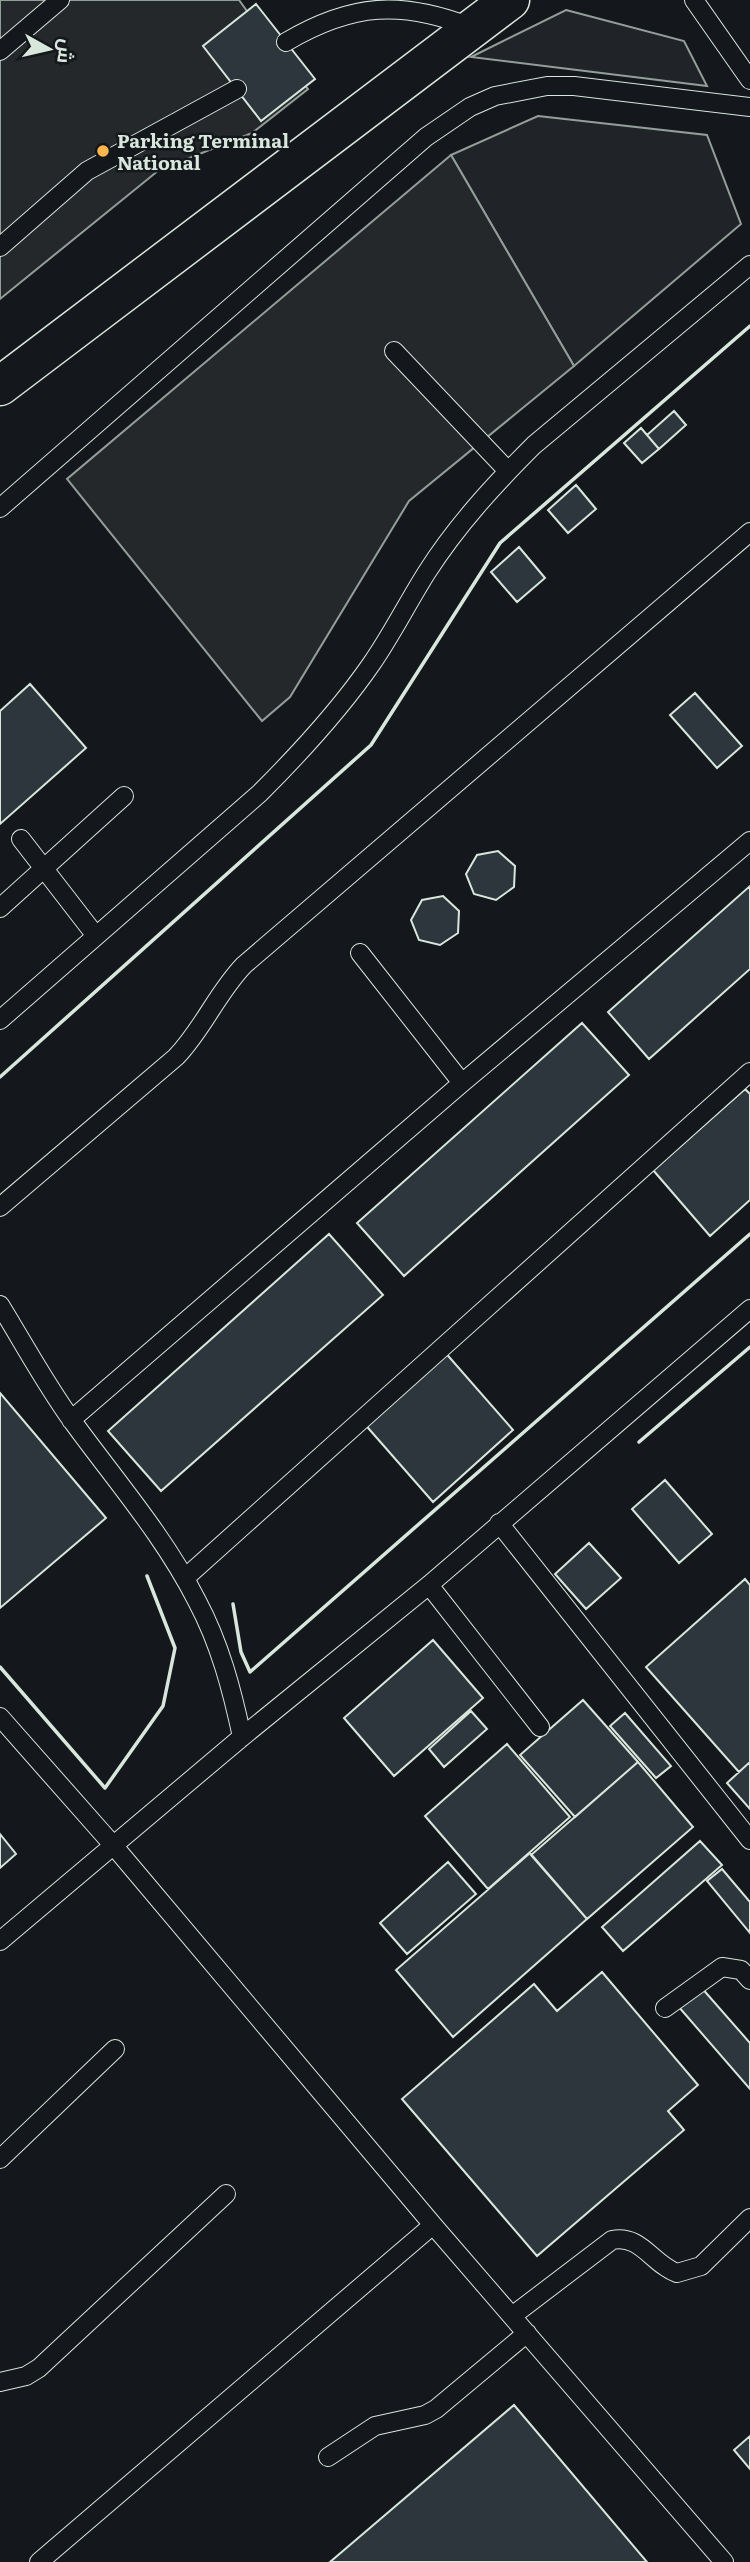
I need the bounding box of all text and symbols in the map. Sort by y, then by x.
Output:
north arrow [14,14,84,84]
text: ش [51,37,82,66]
place label: Parking Terminal National [117,126,289,176]
marker: Parking Terminal National [95,143,111,159]

